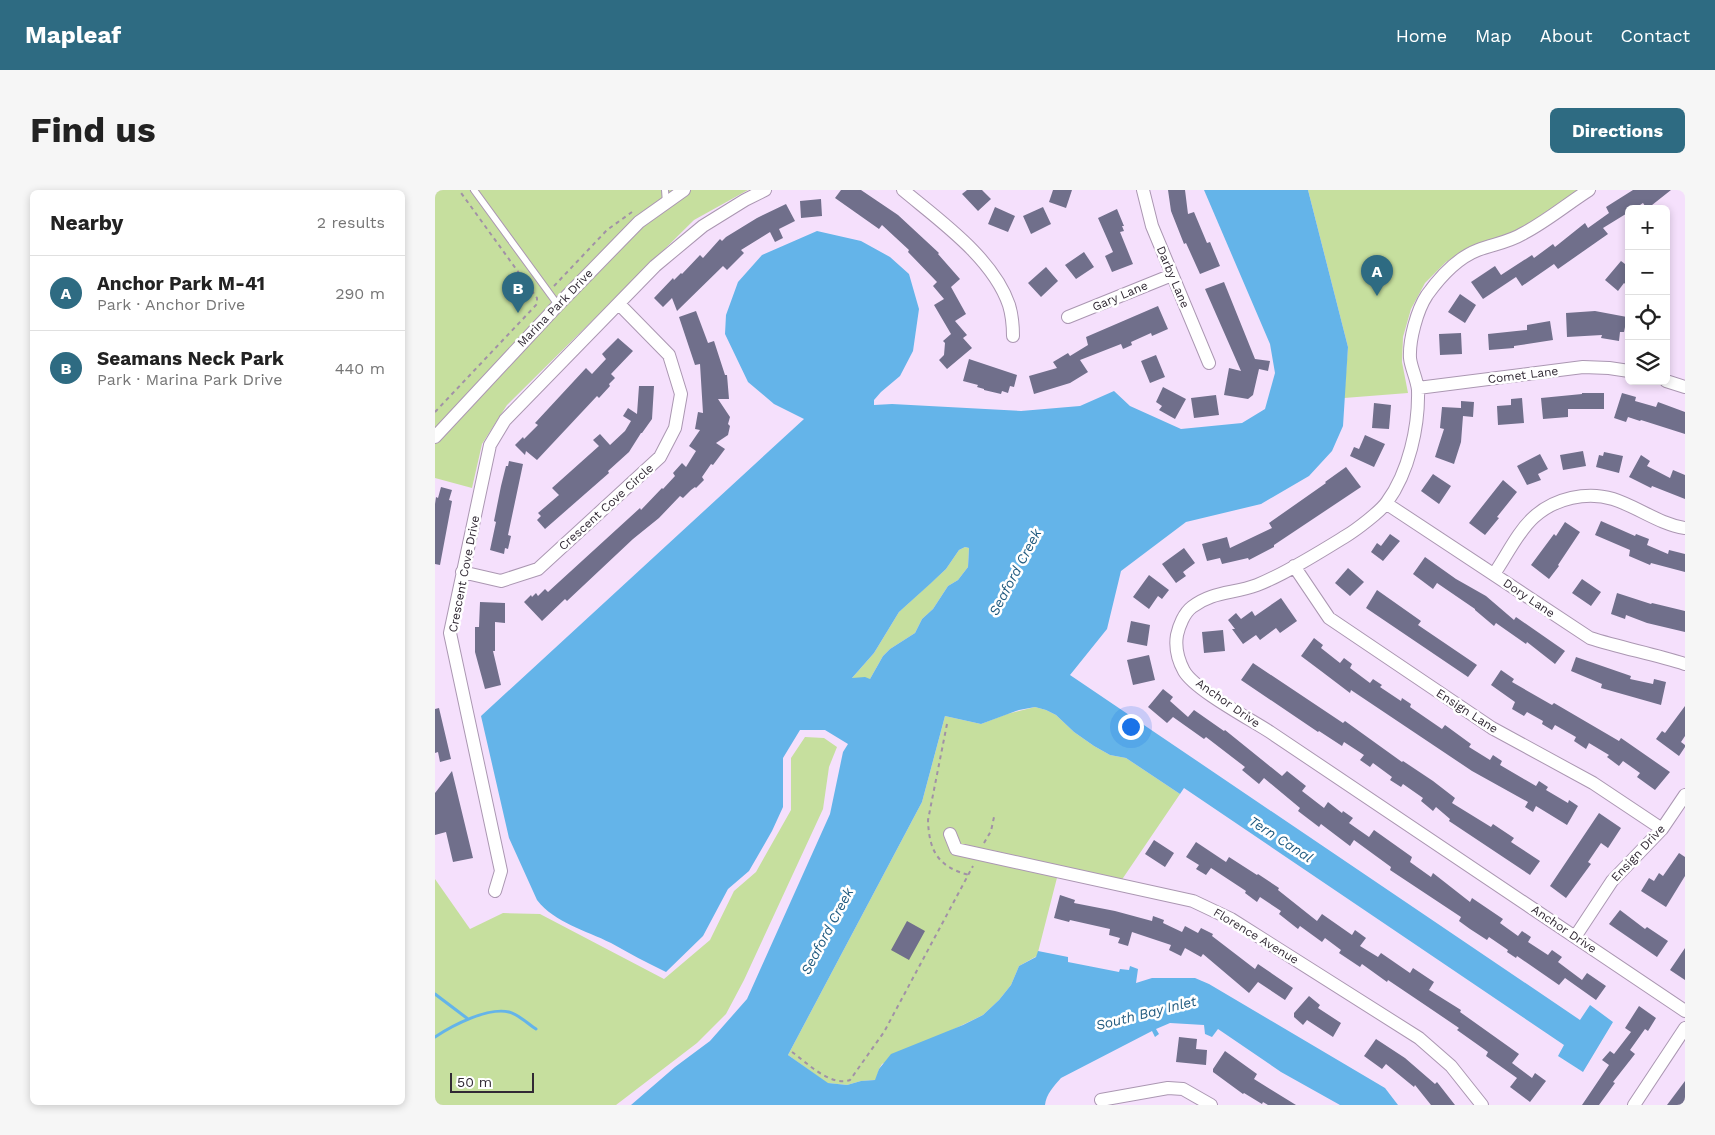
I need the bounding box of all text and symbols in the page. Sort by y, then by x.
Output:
text: Mapleaf [25,21,121,49]
text: Home [1396,25,1447,46]
text: Map [1475,25,1512,46]
text: About [1540,25,1592,46]
text: Contact [1620,25,1690,46]
button: Directions [1550,108,1685,153]
text: Find us [30,109,156,151]
map controls [1625,205,1670,385]
button: + [1625,205,1670,250]
text: Nearby [50,210,123,235]
text: 2 results [317,213,385,232]
street label: Darby Lane [1154,244,1192,310]
button: − [1625,250,1670,295]
pin: A [1361,255,1393,296]
street label: Marina Park Drive [514,266,596,350]
text: Anchor Park M-41 [97,272,265,295]
pin: B [502,272,534,313]
street label: Gary Lane [1090,278,1150,314]
text: A [61,284,71,303]
text: 290 m [335,284,385,303]
text: Park · Anchor Drive [97,295,245,314]
button: locate [1625,295,1670,340]
button: layers [1625,340,1670,385]
text: Seamans Neck Park [97,347,284,370]
text: B [61,359,71,378]
text: 440 m [335,359,385,378]
street label: Comet Lane [1487,364,1559,386]
text: Park · Marina Park Drive [97,370,282,389]
street label: Crescent Cove Circle [556,461,656,553]
street label: Crescent Cove Drive [446,514,482,634]
water label: Seaford Creek [985,526,1045,618]
street label: Dory Lane [1501,576,1557,620]
street label: Anchor Drive [1193,676,1263,730]
street label: Ensign Lane [1433,686,1501,736]
your location [1118,714,1144,740]
water label: Tern Canal [1246,812,1316,866]
street label: Ensign Drive [1608,822,1668,884]
water label: Seaford Creek [797,885,857,977]
street label: Anchor Drive [1529,902,1599,956]
street label: Florence Avenue [1211,905,1301,967]
water label: South Bay Inlet [1094,993,1198,1033]
scale bar [450,1070,534,1093]
text: 50 m [457,1074,492,1090]

